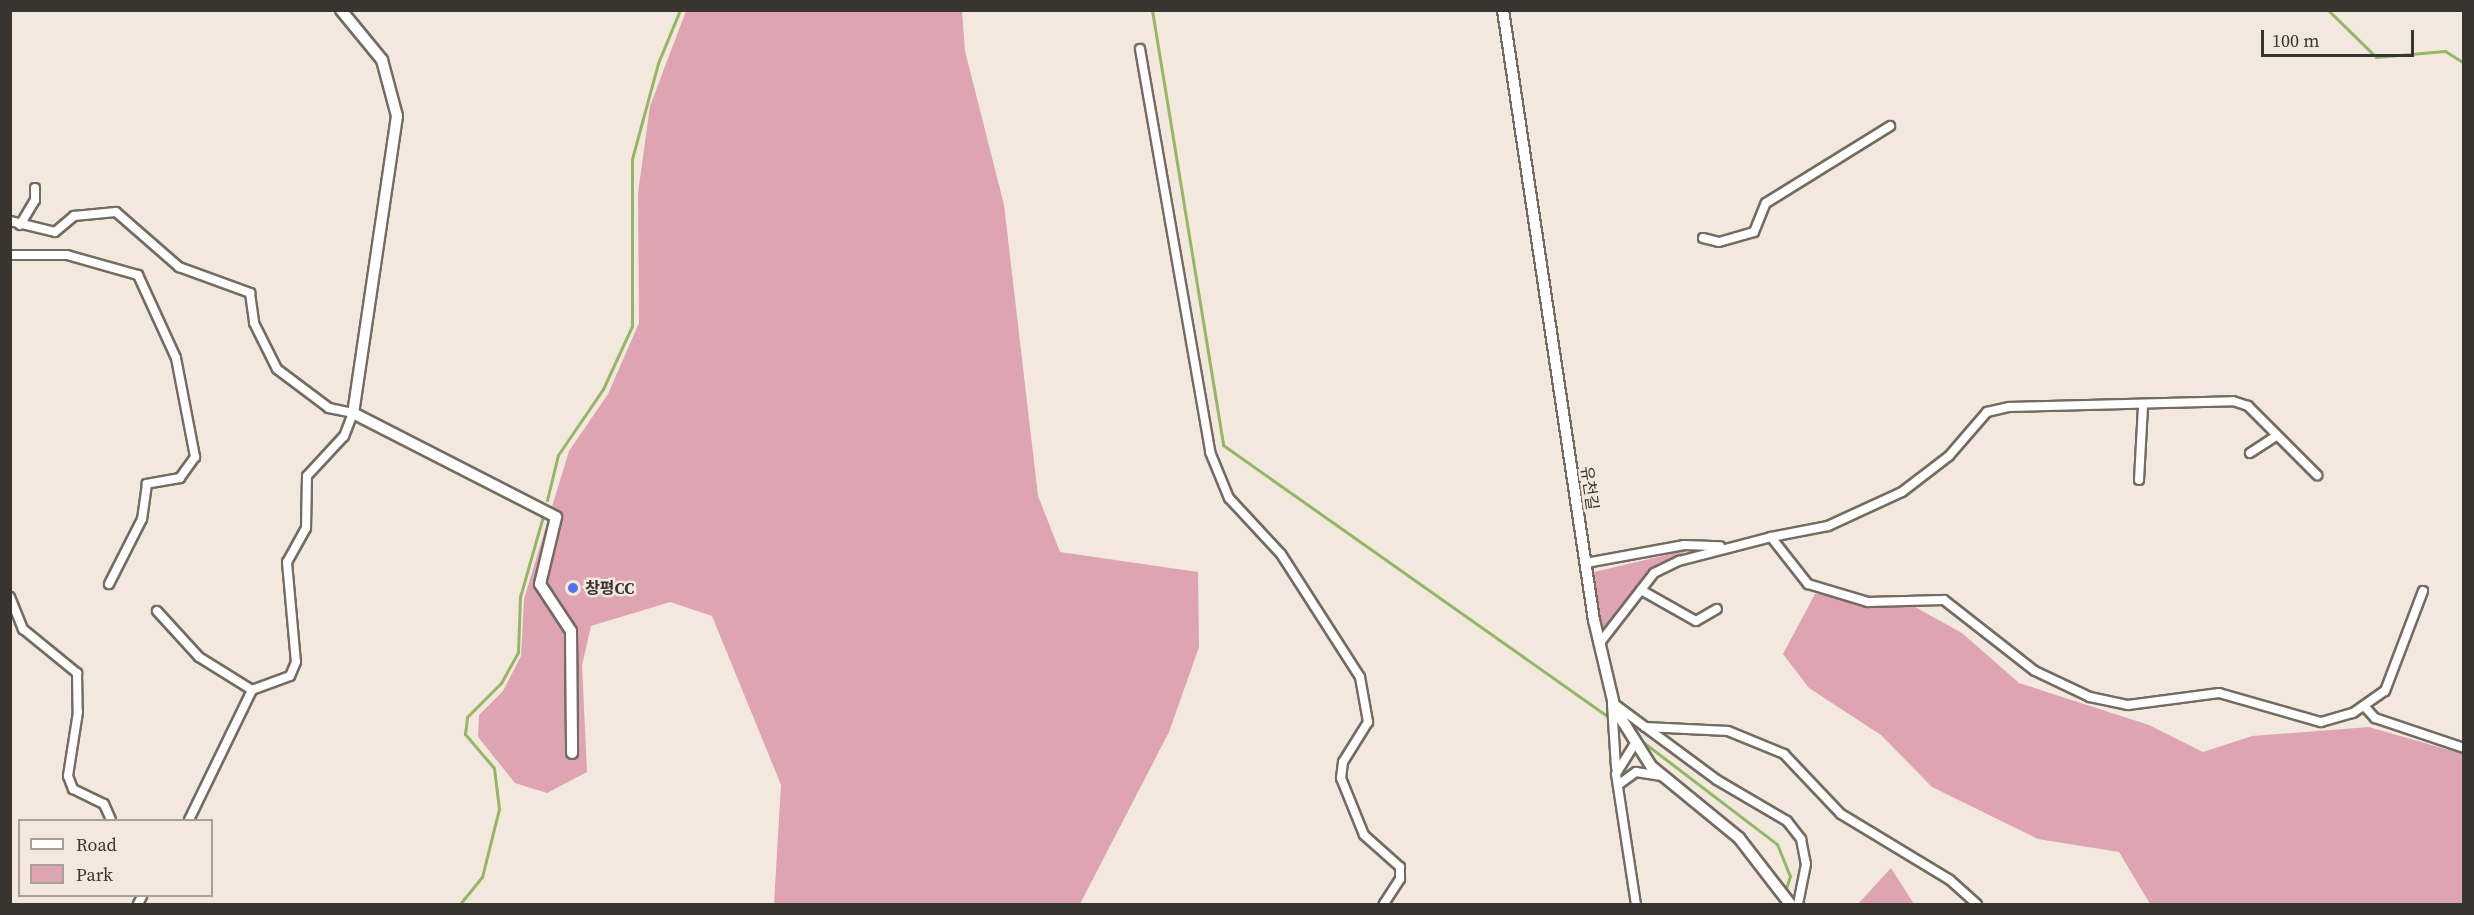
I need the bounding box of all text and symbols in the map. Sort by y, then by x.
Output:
scale bar [2264,18,2417,56]
text: 100 m [2272,28,2319,53]
street label: 유천길 [1577,465,1603,511]
place label: 창평CC [585,578,634,598]
marker: 창평CC [566,581,580,595]
legend [18,819,213,897]
text: Road [76,832,117,857]
text: Park [76,862,113,887]

